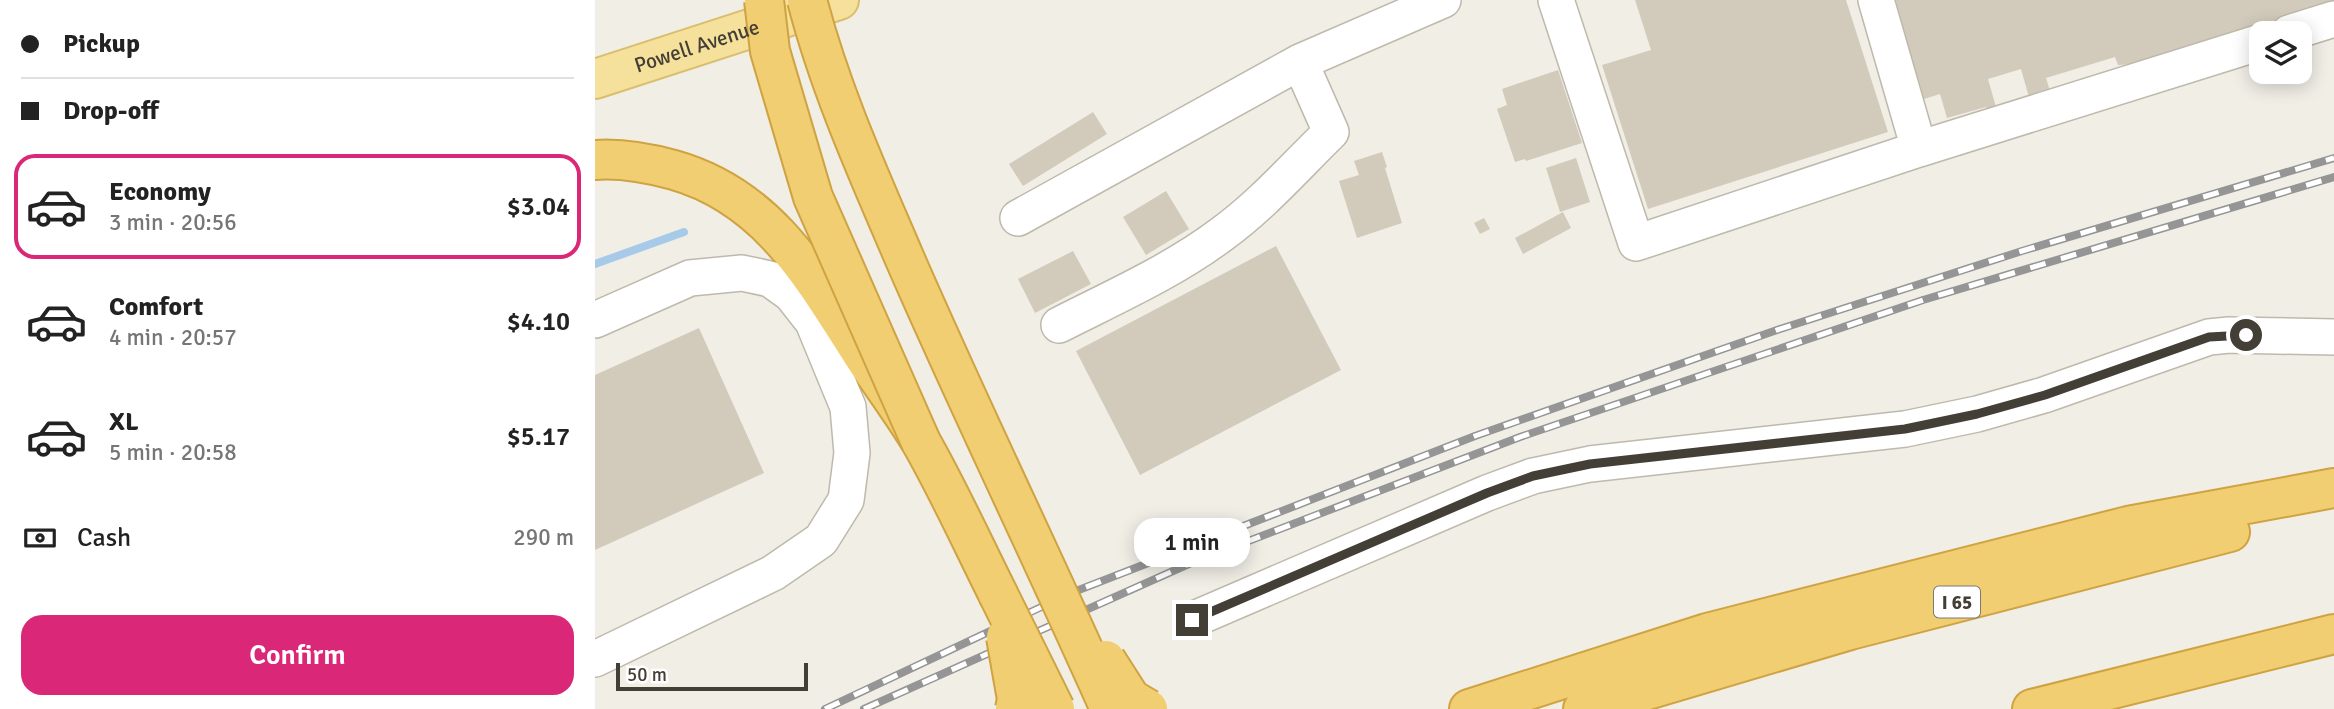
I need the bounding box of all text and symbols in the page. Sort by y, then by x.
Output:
street label: Powell Avenue [631,14,763,78]
map controls [2249,21,2312,84]
button: layers [2249,21,2312,84]
text: Pickup [63,28,140,60]
text: Drop-off [63,95,159,127]
icon: car [25,175,88,238]
text: Economy [109,176,211,208]
text: $3.04 [507,191,570,223]
text: 3 min · 20:56 [109,208,237,237]
icon: car [25,290,88,353]
text: Comfort [109,291,203,323]
text: $4.10 [507,306,570,338]
route start [2230,319,2262,351]
text: 4 min · 20:57 [109,323,237,352]
icon: car [25,405,88,468]
text: XL [109,406,139,438]
text: $5.17 [507,421,570,453]
text: 5 min · 20:58 [109,438,237,467]
callout: 1 min [1134,518,1250,568]
icon: cash [21,519,59,557]
text: Cash [77,522,131,554]
text: 290 m [513,523,574,552]
text: 1 min [1164,528,1220,557]
road number: I 65 [1934,586,1980,618]
route end [1176,604,1208,636]
button: Confirm [21,615,574,695]
scale bar [616,660,809,692]
text: 50 m [627,663,667,687]

